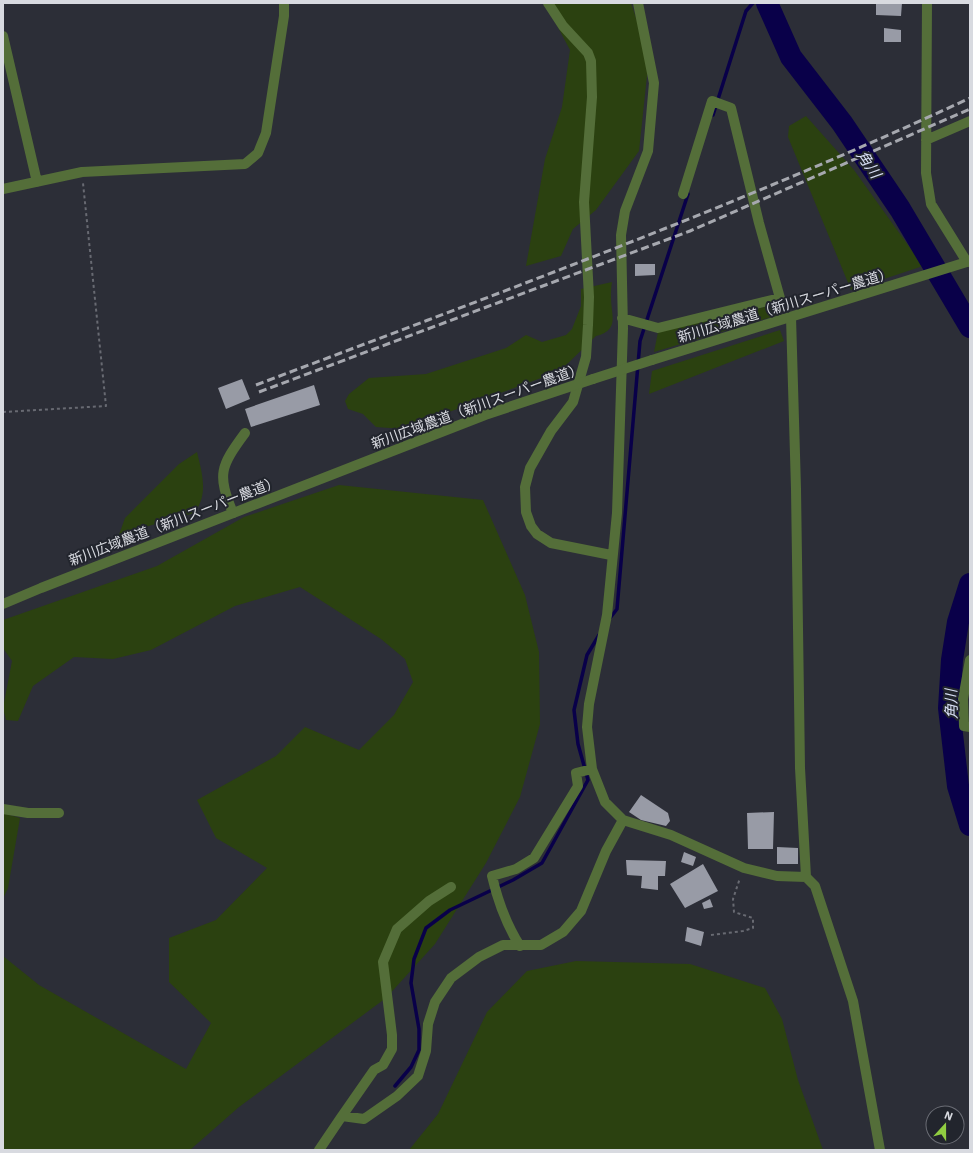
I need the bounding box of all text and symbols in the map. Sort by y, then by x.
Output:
water label: 角川 [853,146,886,183]
street label: 新川広域農道（新川スーパー農道） [675,264,895,346]
street label: 新川広域農道（新川スーパー農道） [369,359,585,453]
street label: 新川広域農道（新川スーパー農道） [66,472,282,570]
water label: 角川 [941,687,961,719]
north arrow [925,1105,965,1145]
text: N [942,1108,955,1124]

